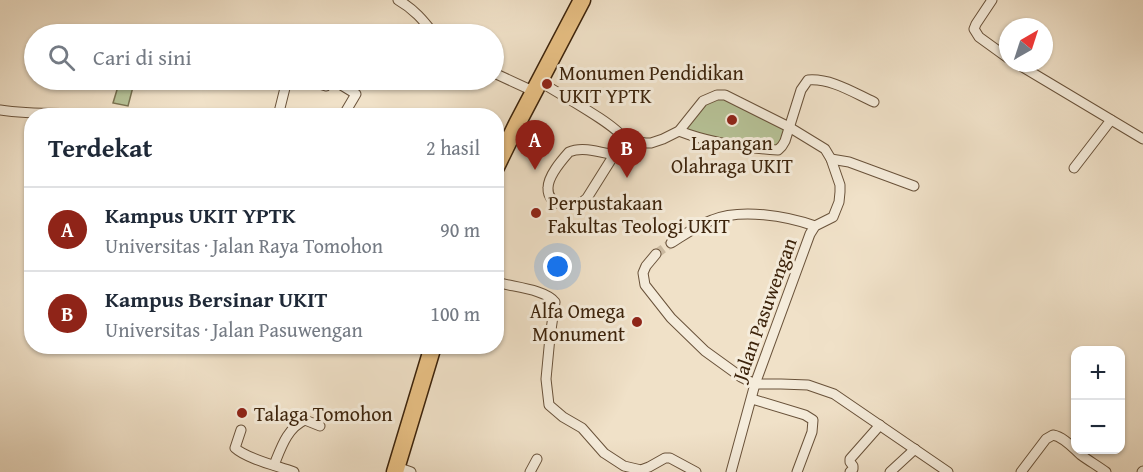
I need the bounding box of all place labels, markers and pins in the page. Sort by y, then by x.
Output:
place label: Monumen Pendidikan UKIT YPTK [559,58,744,110]
marker: Monumen Pendidikan UKIT YPTK [540,77,554,91]
marker: Lapangan Olahraga UKIT [725,113,739,127]
pin: A [516,120,554,170]
pin: B [608,128,646,178]
place label: Lapangan Olahraga UKIT [671,128,793,180]
place label: Perpustakaan Fakultas Teologi UKIT [548,188,730,240]
marker: Perpustakaan Fakultas Teologi UKIT [529,206,543,220]
place label: Alfa Omega Monument [530,296,626,348]
marker: Alfa Omega Monument [630,315,644,329]
place label: Talaga Tomohon [254,399,393,428]
marker: Talaga Tomohon [235,406,249,420]

